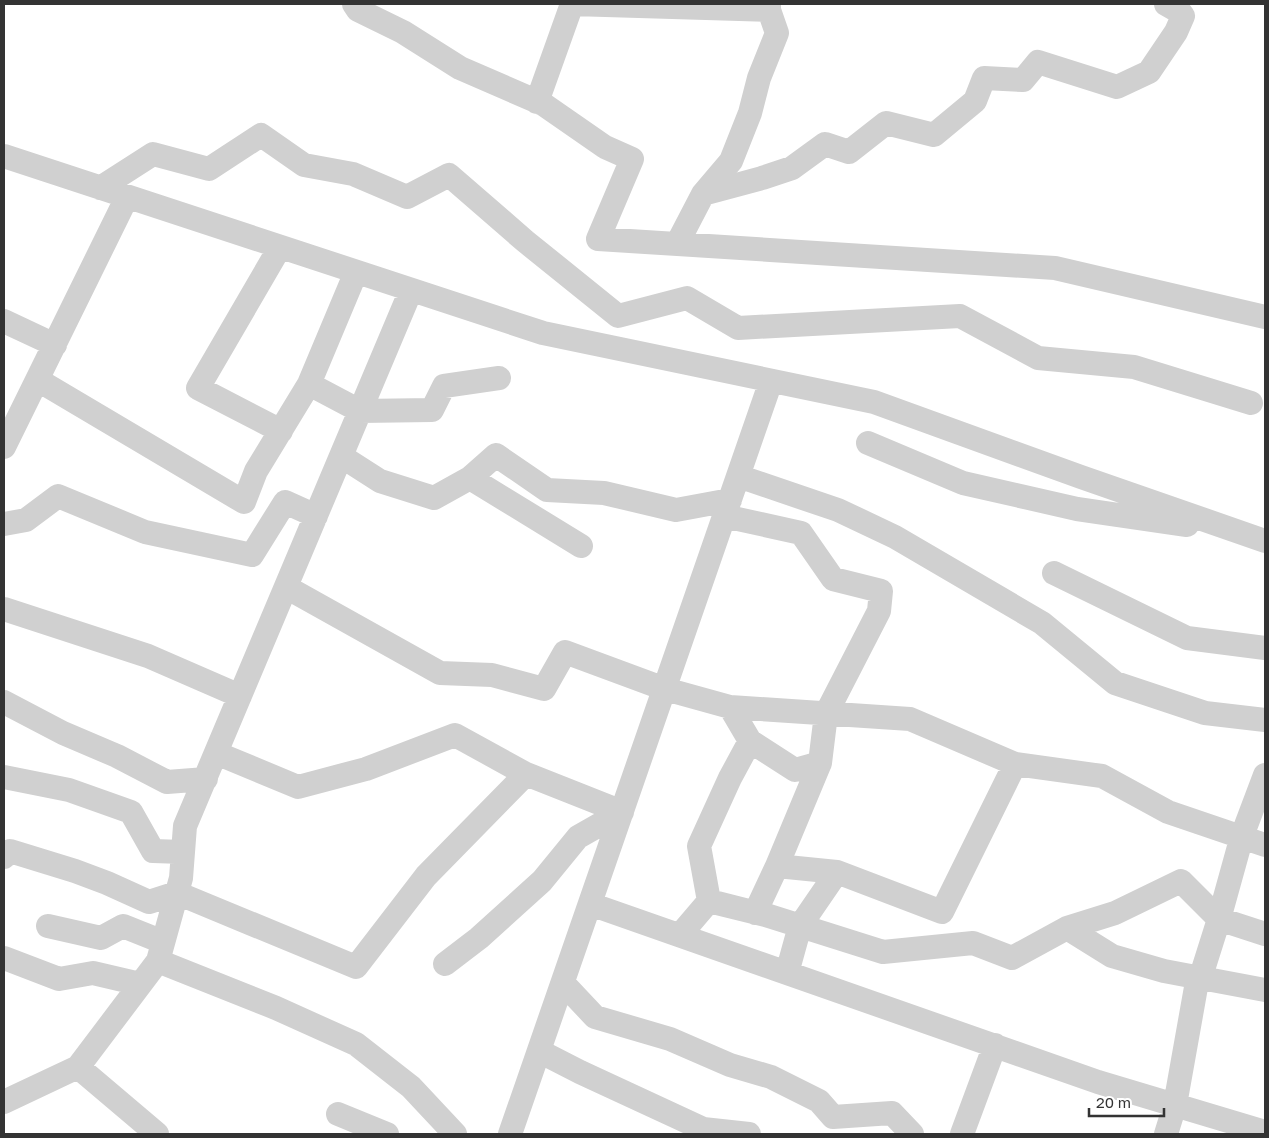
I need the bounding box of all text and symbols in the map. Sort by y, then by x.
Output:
scale bar [1089,1086,1164,1118]
text: 20 m [1096,1093,1131,1111]

